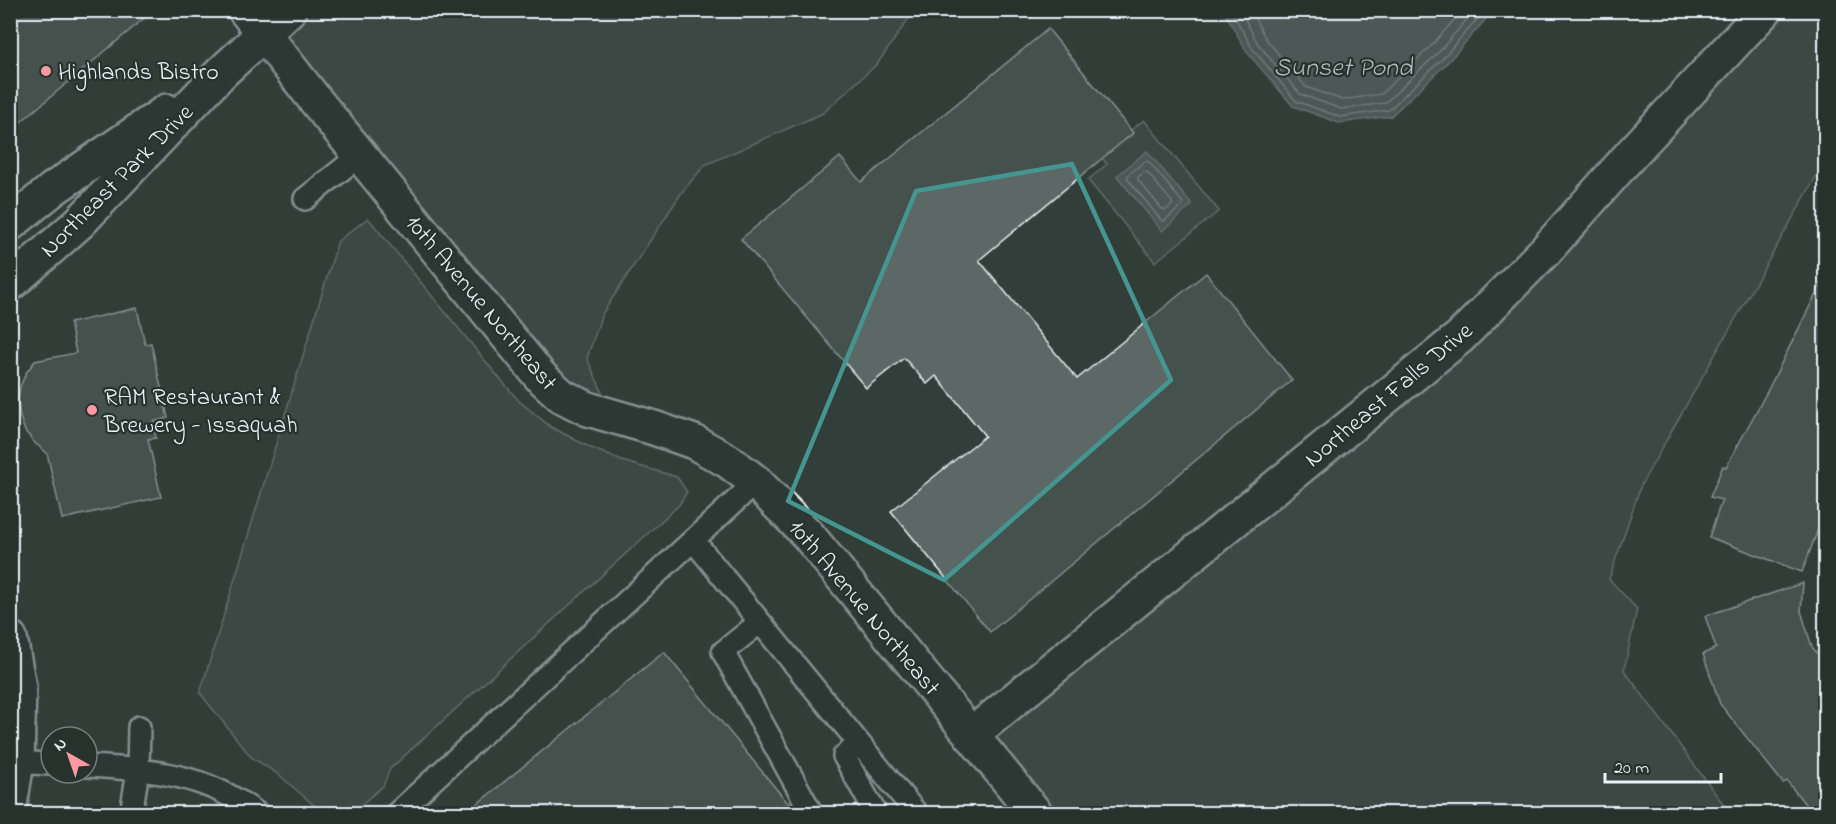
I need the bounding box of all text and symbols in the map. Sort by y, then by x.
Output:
water label: Sunset Pond [1274,50,1414,88]
place label: Highlands Bistro [58,56,219,91]
marker: Highlands Bistro [39,64,53,78]
street label: Northeast Park Drive [33,97,203,267]
street label: 10th Avenue Northeast [396,208,564,399]
street label: Northeast Falls Drive [1298,315,1482,477]
place label: RAM Restaurant & Brewery - Issaquah [103,381,298,445]
marker: RAM Restaurant & Brewery - Issaquah [85,403,99,417]
street label: 10th Avenue Northeast [779,513,947,704]
north arrow [39,725,99,785]
text: N [49,732,73,758]
scale bar [1605,746,1720,784]
text: 20 m [1614,756,1649,782]

